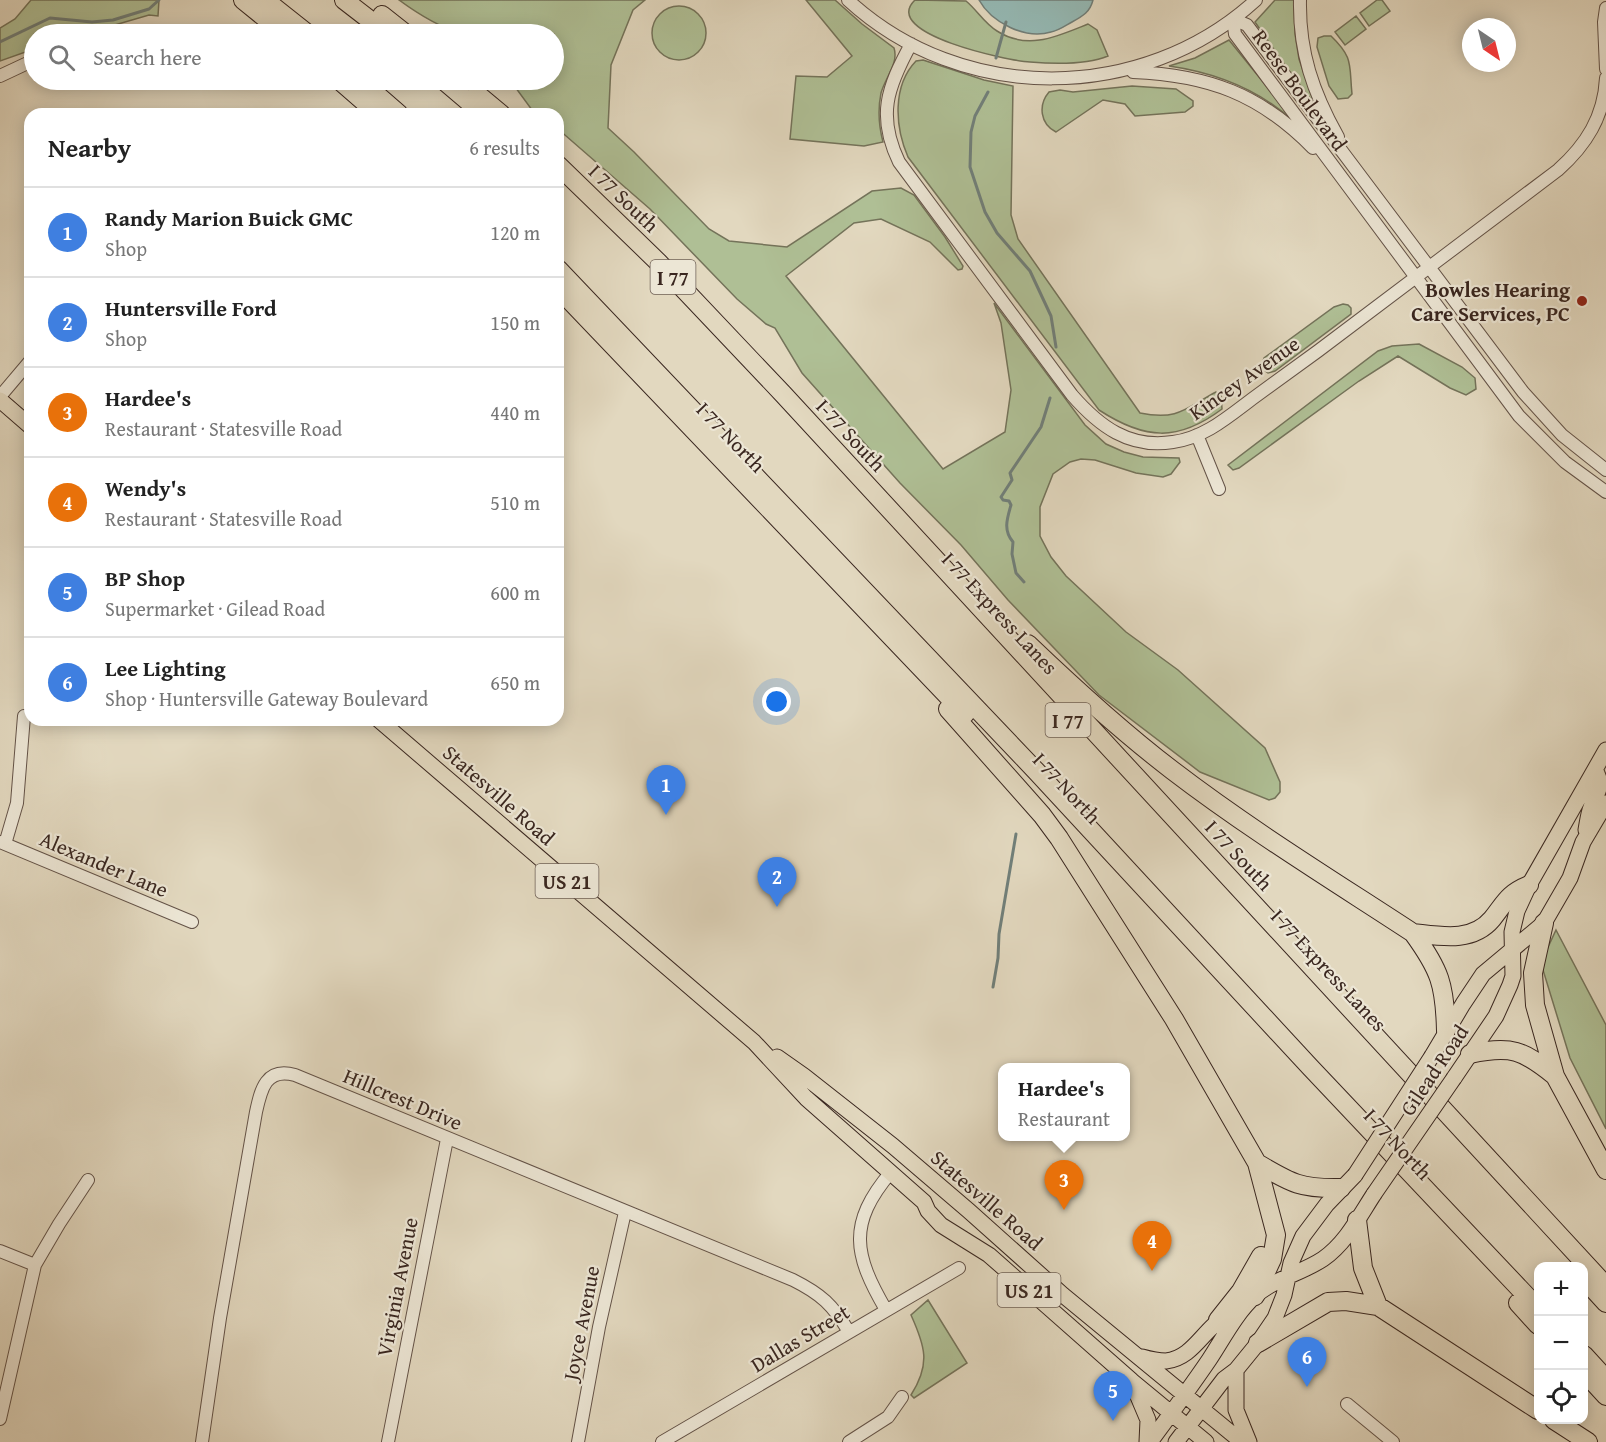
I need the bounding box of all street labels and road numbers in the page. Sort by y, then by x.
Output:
street label: Reese Boulevard [1245,23,1355,158]
street label: I 77 South [582,156,666,240]
road number: I 77 [650,260,696,294]
street label: Kincey Avenue [1182,328,1306,428]
street label: I-77 South [809,391,893,479]
street label: I 77 North [689,394,773,480]
street label: I 77 Express Lanes [935,545,1065,681]
road number: I 77 [1046,703,1090,737]
street label: Statesville Road [436,737,563,853]
street label: I 77 North [1026,745,1109,831]
street label: I 77 South [1198,812,1280,898]
street label: Alexander Lane [35,823,173,905]
road number: US 21 [536,864,598,898]
street label: I 77 Express Lanes [1264,902,1394,1038]
street label: Gilead Road [1392,1018,1476,1122]
street label: Hillcrest Drive [339,1060,467,1138]
street label: I 77 North [1357,1101,1440,1187]
street label: Statesville Road [924,1142,1051,1258]
street label: Virginia Avenue [368,1214,426,1359]
street label: Joyce Avenue [554,1263,607,1386]
road number: US 21 [998,1273,1060,1307]
street label: Dallas Street [745,1296,856,1380]

